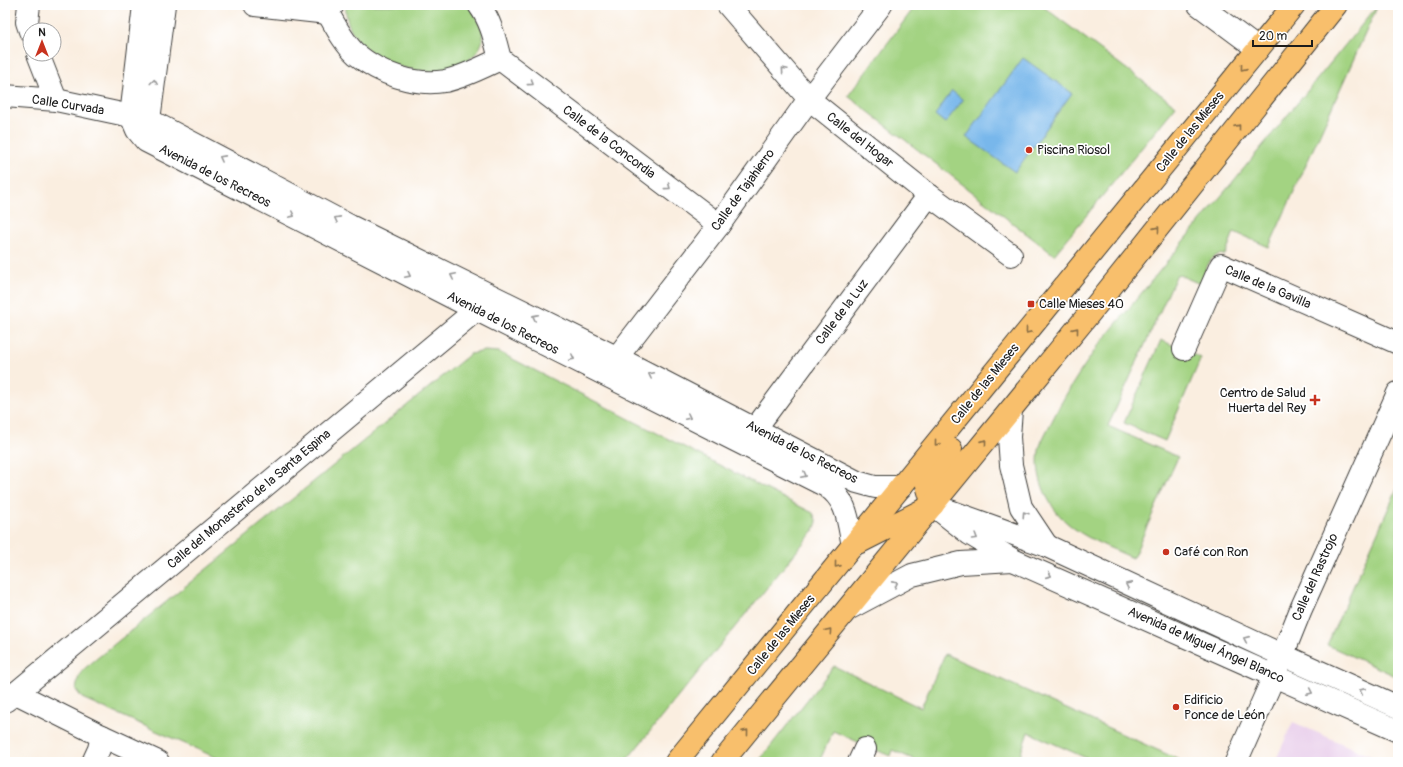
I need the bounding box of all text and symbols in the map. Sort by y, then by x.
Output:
north arrow [22,22,62,62]
scale bar [1253,22,1312,48]
text: N [38,26,46,39]
text: 20 m [1259,29,1288,44]
one-way arrow [1241,63,1248,70]
one-way arrow [781,67,788,75]
one-way arrow [527,78,534,86]
one-way arrow [150,79,159,85]
street label: Calle de las Mieses [1153,88,1228,176]
street label: Calle Curvada [31,91,105,119]
street label: Calle de la Concordia [559,102,659,182]
street label: Calle del Hogar [823,109,897,171]
one-way arrow [1234,125,1241,132]
street label: Avenida de los Recreos [157,141,274,211]
place label: Piscina Riosol [1037,142,1110,158]
marker: Piscina Riosol [1024,145,1034,155]
street label: Calle de Tajahierro [708,146,778,234]
one-way arrow [219,155,226,163]
one-way arrow [664,182,671,189]
one-way arrow [288,211,295,218]
one-way arrow [334,216,341,223]
one-way arrow [1152,226,1159,233]
street label: Calle de la Gavilla [1222,262,1314,312]
one-way arrow [403,270,411,277]
one-way arrow [450,274,458,281]
street label: Calle de la Luz [812,276,872,348]
street label: Avenida de los Recreos [445,288,562,358]
place label: Calle Mieses 40 [1039,296,1124,312]
marker: Calle Mieses 40 [1026,299,1036,309]
one-way arrow [532,314,539,322]
one-way arrow [1026,327,1033,334]
one-way arrow [1071,328,1078,335]
street label: Calle de las Mieses [948,340,1023,428]
one-way arrow [568,353,575,361]
one-way arrow [648,372,655,380]
place label: Centro de Salud Huerta del Rey [1220,385,1306,416]
marker: Centro de Salud Huerta del Rey [1309,394,1321,406]
one-way arrow [684,412,691,419]
street label: Avenida de los Recreos [744,417,861,487]
street label: Calle del Monasterio de la Santa Espina [164,426,334,572]
one-way arrow [935,438,942,445]
one-way arrow [980,439,987,446]
one-way arrow [800,471,807,478]
one-way arrow [1022,511,1030,518]
street label: Calle del Rastrojo [1289,531,1341,623]
one-way arrow [971,533,978,540]
place label: Café con Ron [1174,544,1248,560]
marker: Café con Ron [1161,547,1171,557]
one-way arrow [835,561,842,568]
one-way arrow [1045,571,1052,579]
one-way arrow [890,581,898,589]
one-way arrow [1125,582,1133,590]
street label: Calle de las Mieses [744,591,819,679]
street label: Avenida de Miguel Ángel Blanco [1125,603,1287,687]
one-way arrow [824,628,831,636]
one-way arrow [1243,636,1251,644]
one-way arrow [1306,687,1313,695]
one-way arrow [1359,688,1367,696]
place label: Edificio Ponce de León [1184,692,1265,723]
marker: Edificio Ponce de León [1171,702,1181,712]
one-way arrow [742,729,749,736]

